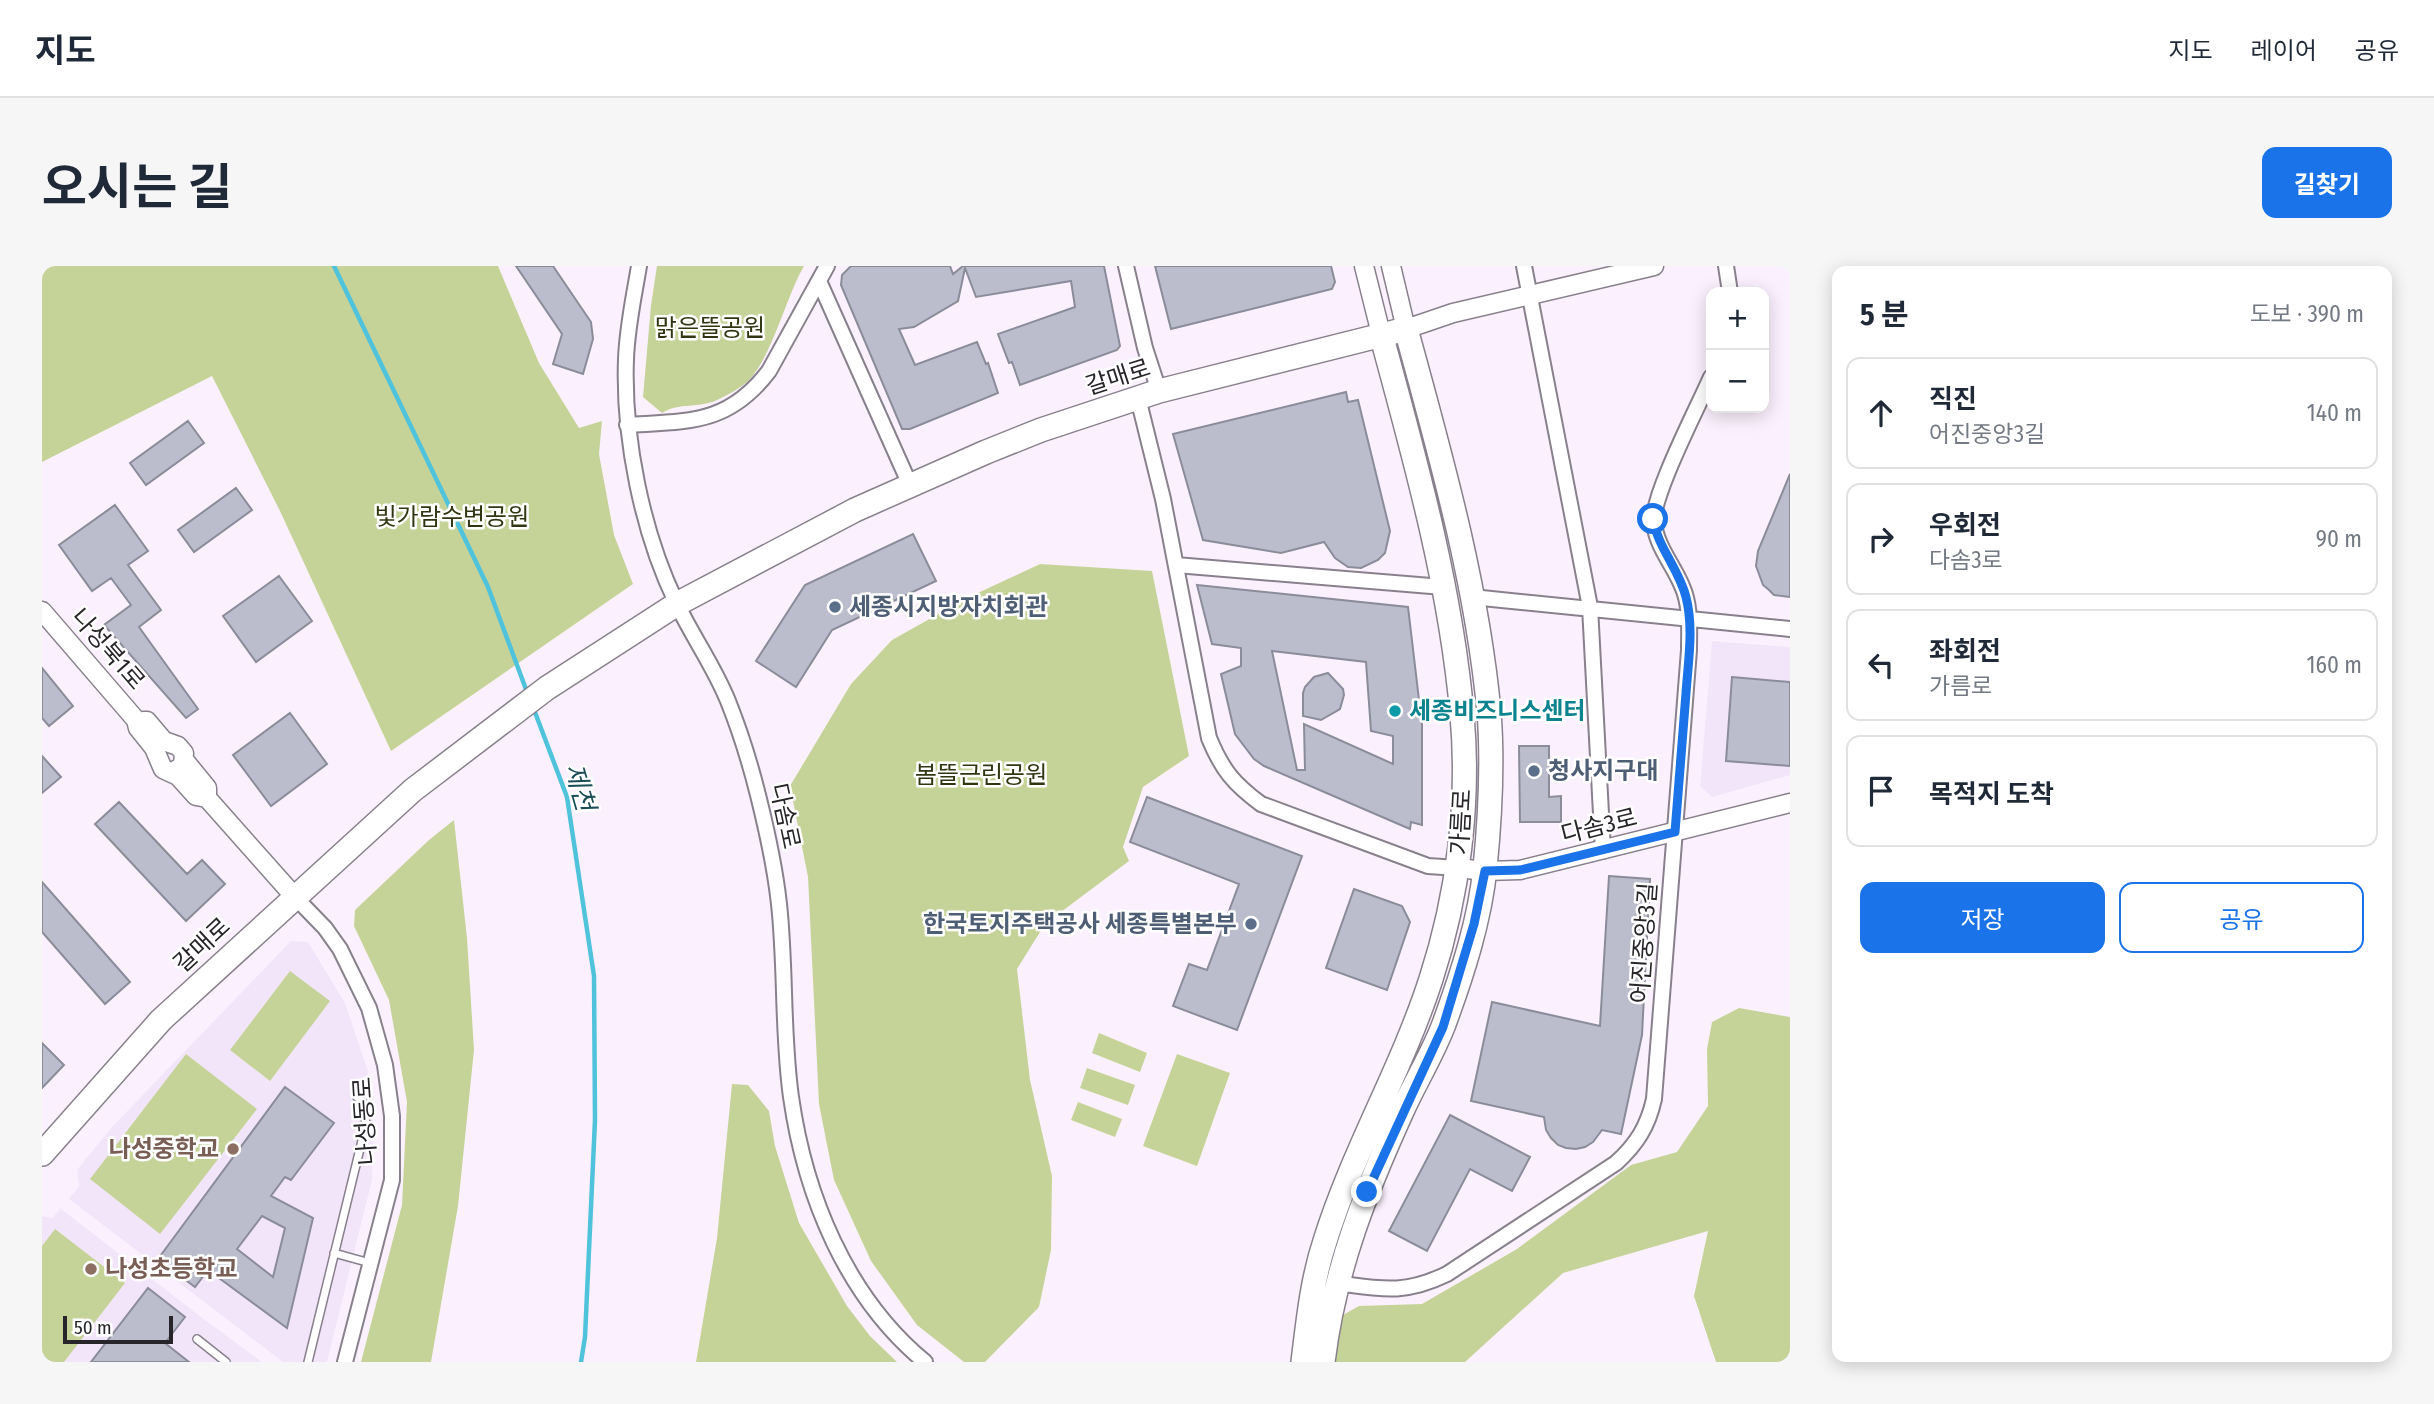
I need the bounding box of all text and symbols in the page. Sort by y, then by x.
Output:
text: 지도 [35,31,96,71]
text: 지도 [2168,37,2213,65]
text: 레이어 [2251,37,2317,65]
text: 공유 [2355,37,2399,65]
button: 길찾기 [2262,147,2392,218]
text: 오시는 길 [42,158,233,217]
map controls [1706,287,1769,413]
button: + [1706,287,1769,350]
text: 5 분 [1860,297,1909,333]
text: 도보 · 390 m [2250,300,2364,328]
park label: 맑은뜰공원 [655,314,765,342]
button: − [1706,350,1769,413]
street label: 갈매로 [1082,353,1154,401]
text: 직진 [1929,384,1977,415]
icon: ahead [1862,394,1900,432]
text: 140 m [2307,399,2362,427]
text: 어진중앙3길 [1929,420,2045,448]
park label: 빛가람수변공원 [375,503,529,531]
route start [1637,503,1668,534]
text: 우회전 [1929,510,2001,541]
icon: right [1862,520,1900,558]
text: 90 m [2316,525,2362,553]
text: 다솜3로 [1929,546,2003,574]
place label: 세종시지방자치회관 [849,593,1048,621]
marker: 세종시지방자치회관 [827,599,843,615]
street label: 나성북1로 [65,603,151,695]
text: 좌회전 [1929,636,2001,667]
icon: left [1862,646,1900,684]
text: 160 m [2307,651,2362,679]
text: 가름로 [1929,672,1992,700]
place label: 세종비즈니스센터 [1409,697,1586,725]
marker: 세종비즈니스센터 [1387,703,1403,719]
place label: 청사지구대 [1548,757,1658,785]
water label: 제천 [558,760,602,817]
park label: 봄뜰근린공원 [915,761,1047,789]
marker: 청사지구대 [1526,763,1542,779]
icon: arrive [1862,772,1900,810]
text: 목적지 도착 [1929,779,2054,810]
street label: 다솜로 [764,781,806,851]
street label: 가름로 [1445,788,1477,856]
street label: 다솜3로 [1558,803,1640,849]
street label: 어진중앙3길 [1626,882,1662,1004]
button: 저장 [1860,882,2105,953]
button: 공유 [2119,882,2364,953]
place label: 한국토지주택공사 세종특별본부 [923,910,1237,938]
street label: 갈매로 [168,912,236,978]
marker: 한국토지주택공사 세종특별본부 [1243,916,1259,932]
street label: 나성동로 [348,1076,382,1166]
place label: 나성중학교 [109,1135,219,1163]
marker: 나성중학교 [225,1141,241,1157]
route end [1351,1176,1382,1207]
place label: 나성초등학교 [105,1255,237,1283]
marker: 나성초등학교 [83,1261,99,1277]
scale bar [63,1313,173,1345]
text: 50 m [74,1316,112,1339]

